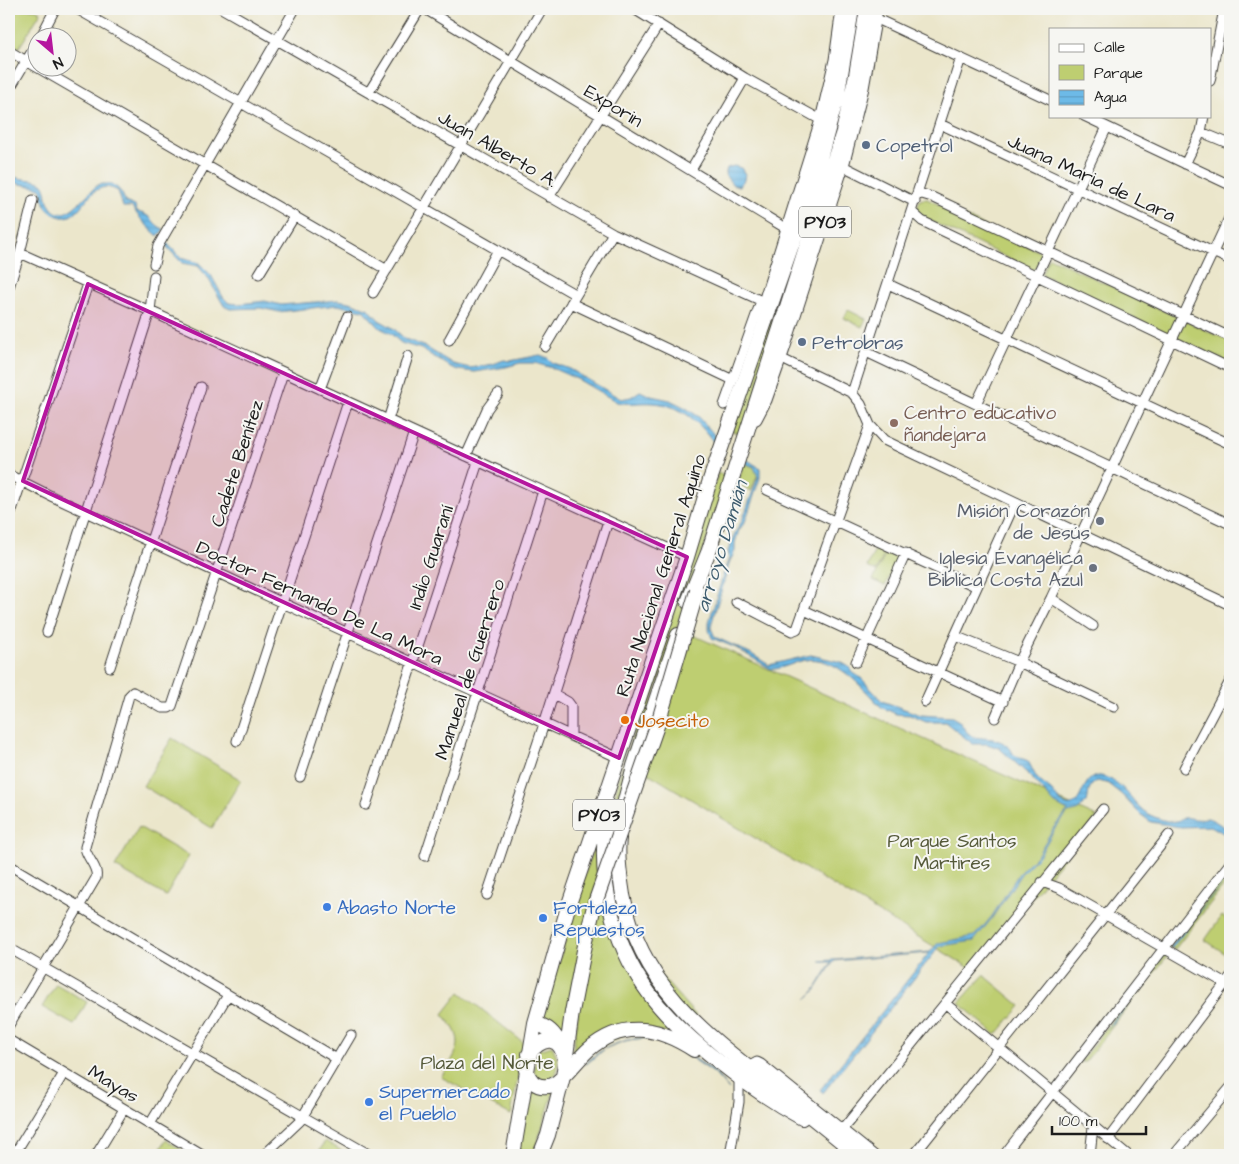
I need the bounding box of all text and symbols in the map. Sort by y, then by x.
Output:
north arrow [28,28,78,78]
legend [1049,28,1212,118]
text: Calle [1094,37,1125,58]
text: N [49,52,66,74]
text: Parque [1094,63,1143,84]
street label: Exporin [579,78,648,134]
text: Agua [1094,87,1127,109]
street label: Juan Alberto A. [433,104,562,194]
street label: Juana Maria de Lara [1003,128,1180,229]
place label: Copetrol [876,133,953,160]
marker: Copetrol [860,139,872,151]
road number: PY03 [799,206,851,238]
place label: Petrobras [812,330,904,357]
marker: Petrobras [796,336,808,348]
street label: Cadete Benítez [204,396,271,531]
place label: Centro educativo ñandejara [904,400,1056,449]
marker: Centro educativo ñandejara [888,417,900,429]
street label: Ruta Nacional General Aquino [609,450,714,700]
water label: arroyo Damián [689,475,757,616]
place label: Misión Corazón de Jesús [957,498,1090,547]
street label: Indio Guaraní [402,502,461,613]
marker: Misión Corazón de Jesús [1094,515,1106,527]
street label: Doctor Fernando De La Mora [192,534,447,673]
place label: Iglesia Evangélica Biblíca Costa Azul [928,545,1083,594]
marker: Iglesia Evangélica Biblíca Costa Azul [1087,562,1099,574]
street label: Manueal de Guerrero [429,576,512,763]
place label: Josecito [635,708,709,735]
marker: Josecito [619,714,631,726]
road number: PY03 [573,800,625,830]
park label: Parque Santos Martires [888,828,1016,877]
place label: Abasto Norte [337,895,456,922]
place label: Fortaleza Repuestos [553,895,645,944]
marker: Abasto Norte [321,901,333,913]
marker: Fortaleza Repuestos [537,912,549,924]
park label: Plaza del Norte [420,1050,554,1077]
street label: Mayas [82,1059,144,1111]
place label: Supermercado el Pueblo [379,1079,510,1128]
marker: Supermercado el Pueblo [363,1096,375,1108]
scale bar [1052,1104,1145,1136]
text: 100 m [1059,1111,1098,1132]

